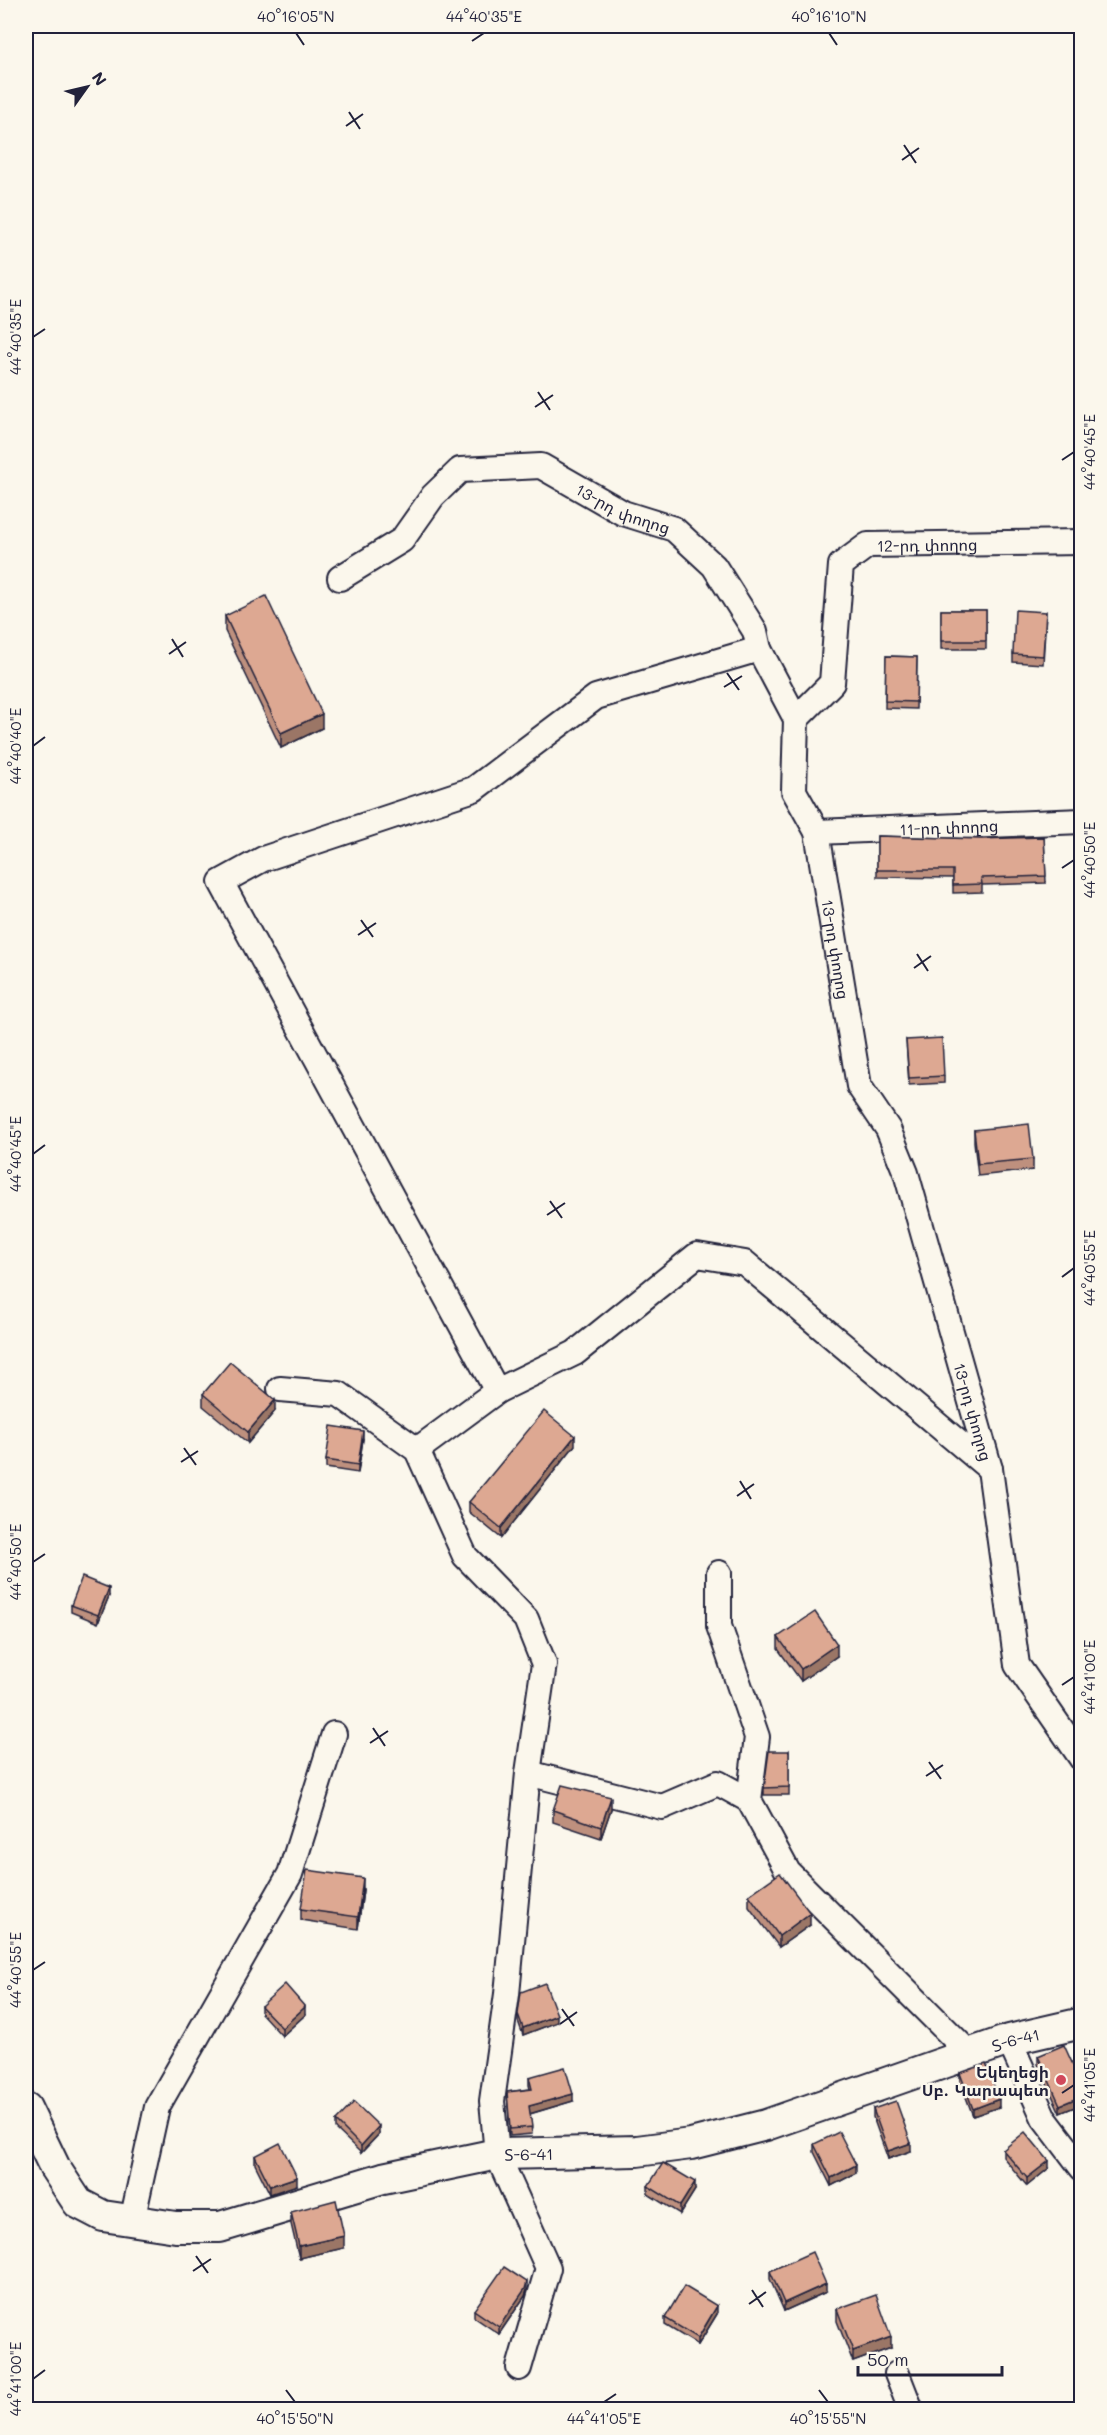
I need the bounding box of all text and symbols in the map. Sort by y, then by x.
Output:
text: 40°16'05"N [257,6,335,26]
text: 44°40'35"E [446,6,522,26]
text: 40°16'10"N [791,6,867,26]
north arrow [57,57,117,117]
text: N [88,67,112,89]
text: 44°40'35"E [5,299,25,375]
text: 44°40'45"E [1079,413,1099,490]
street label: 13-րդ փողոց [573,478,673,538]
street label: 12-րդ փողոց [877,533,978,555]
text: 44°40'40"E [5,707,25,784]
street label: 11-րդ փողոց [899,814,999,839]
text: 44°40'50"E [1079,821,1099,898]
street label: 13-րդ փողոց [818,898,855,1001]
text: 44°40'45"E [5,1115,25,1192]
text: 44°40'55"E [1079,1230,1099,1306]
street label: 13-րդ փողոց [950,1360,998,1463]
text: 44°40'50"E [5,1523,25,1600]
text: 44°41'00"E [1079,1639,1099,1714]
text: 44°40'55"E [5,1932,25,2008]
street label: Տ-6-41 [989,2023,1042,2056]
text: 44°41'05"E [1079,2048,1099,2122]
place label: Եկեղեցի Սբ. Կարապետ [922,2061,1049,2100]
marker: Եկեղեցի Սբ. Կարապետ [1054,2073,1068,2087]
street label: Տ-6-41 [504,2142,553,2164]
scale bar [858,2339,1002,2377]
text: 44°41'00"E [5,2341,25,2416]
text: 50 m [867,2347,909,2371]
text: 40°15'50"N [257,2408,333,2428]
text: 44°41'05"E [567,2408,641,2428]
text: 40°15'55"N [790,2408,866,2428]

